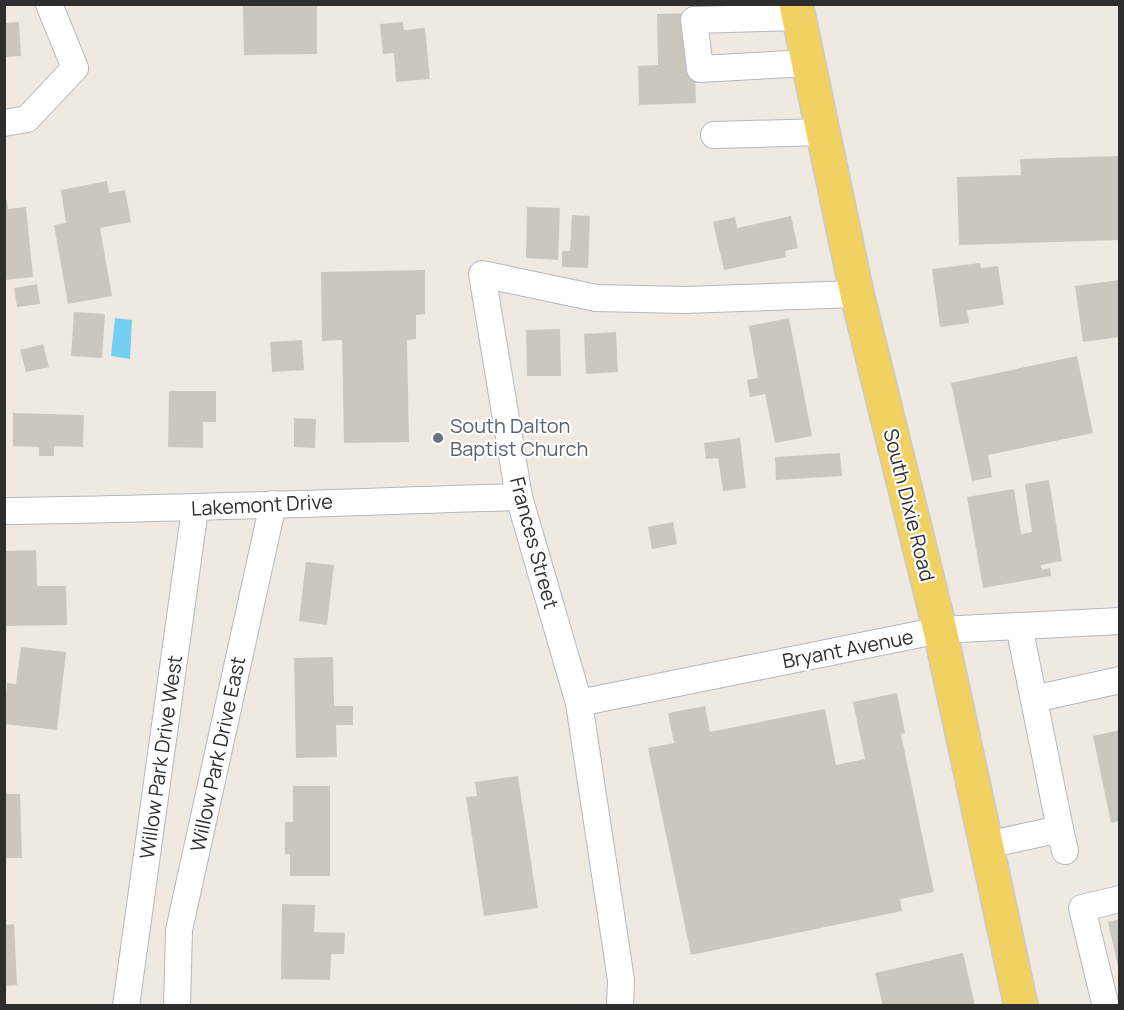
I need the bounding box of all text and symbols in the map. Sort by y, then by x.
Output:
place label: South Dalton Baptist Church [450,412,588,462]
street label: South Dixie Road [877,426,941,584]
marker: South Dalton Baptist Church [431,431,445,445]
street label: Frances Street [504,474,565,612]
street label: Lakemont Drive [190,487,333,522]
street label: Bryant Avenue [780,623,916,674]
street label: Willow Park Drive West [133,653,188,861]
street label: Willow Park Drive East [184,654,251,854]

